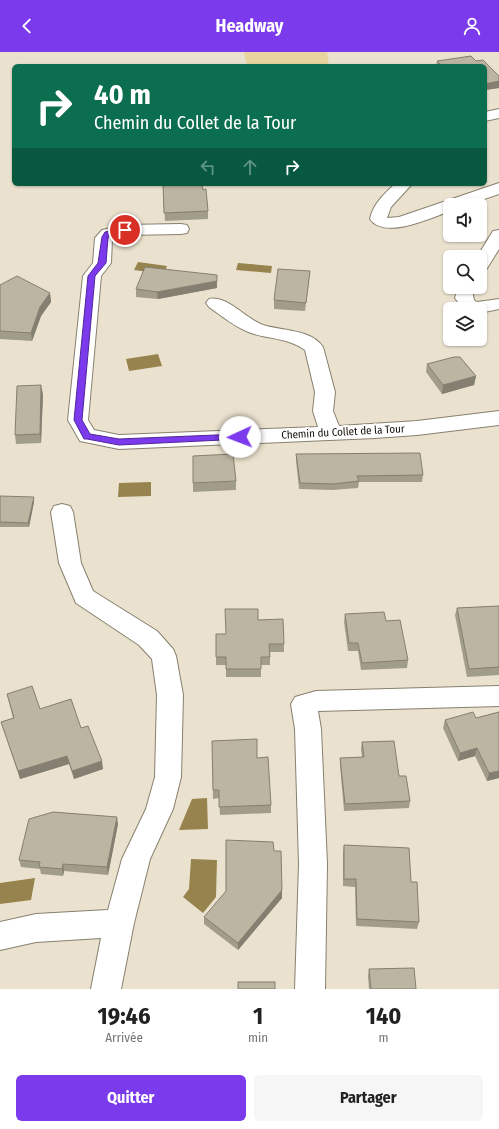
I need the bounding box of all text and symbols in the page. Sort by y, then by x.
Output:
icon: back [16,15,38,37]
text: Headway [216,15,283,37]
icon: person [461,15,483,37]
text: 40 m [94,78,151,111]
icon: right [28,80,80,132]
text: Chemin du Collet de la Tour [94,112,296,134]
icon: left [197,156,219,178]
icon: ahead [239,156,261,178]
icon: right [281,156,303,178]
map controls [443,198,487,346]
button: sound [443,198,487,242]
pin [108,213,142,247]
icon: arrive [114,219,136,241]
button: search [443,250,487,294]
button: layers [443,302,487,346]
position arrow [219,416,261,458]
street label: Chemin du Collet de la Tour [281,422,405,442]
text: 19:46 [98,1002,150,1030]
text: 1 [253,1002,263,1030]
text: 140 [366,1002,401,1030]
text: Arrivée [105,1030,143,1045]
text: min [248,1030,268,1045]
text: m [379,1030,389,1045]
button: Quitter [16,1075,246,1121]
button: Partager [254,1075,483,1121]

